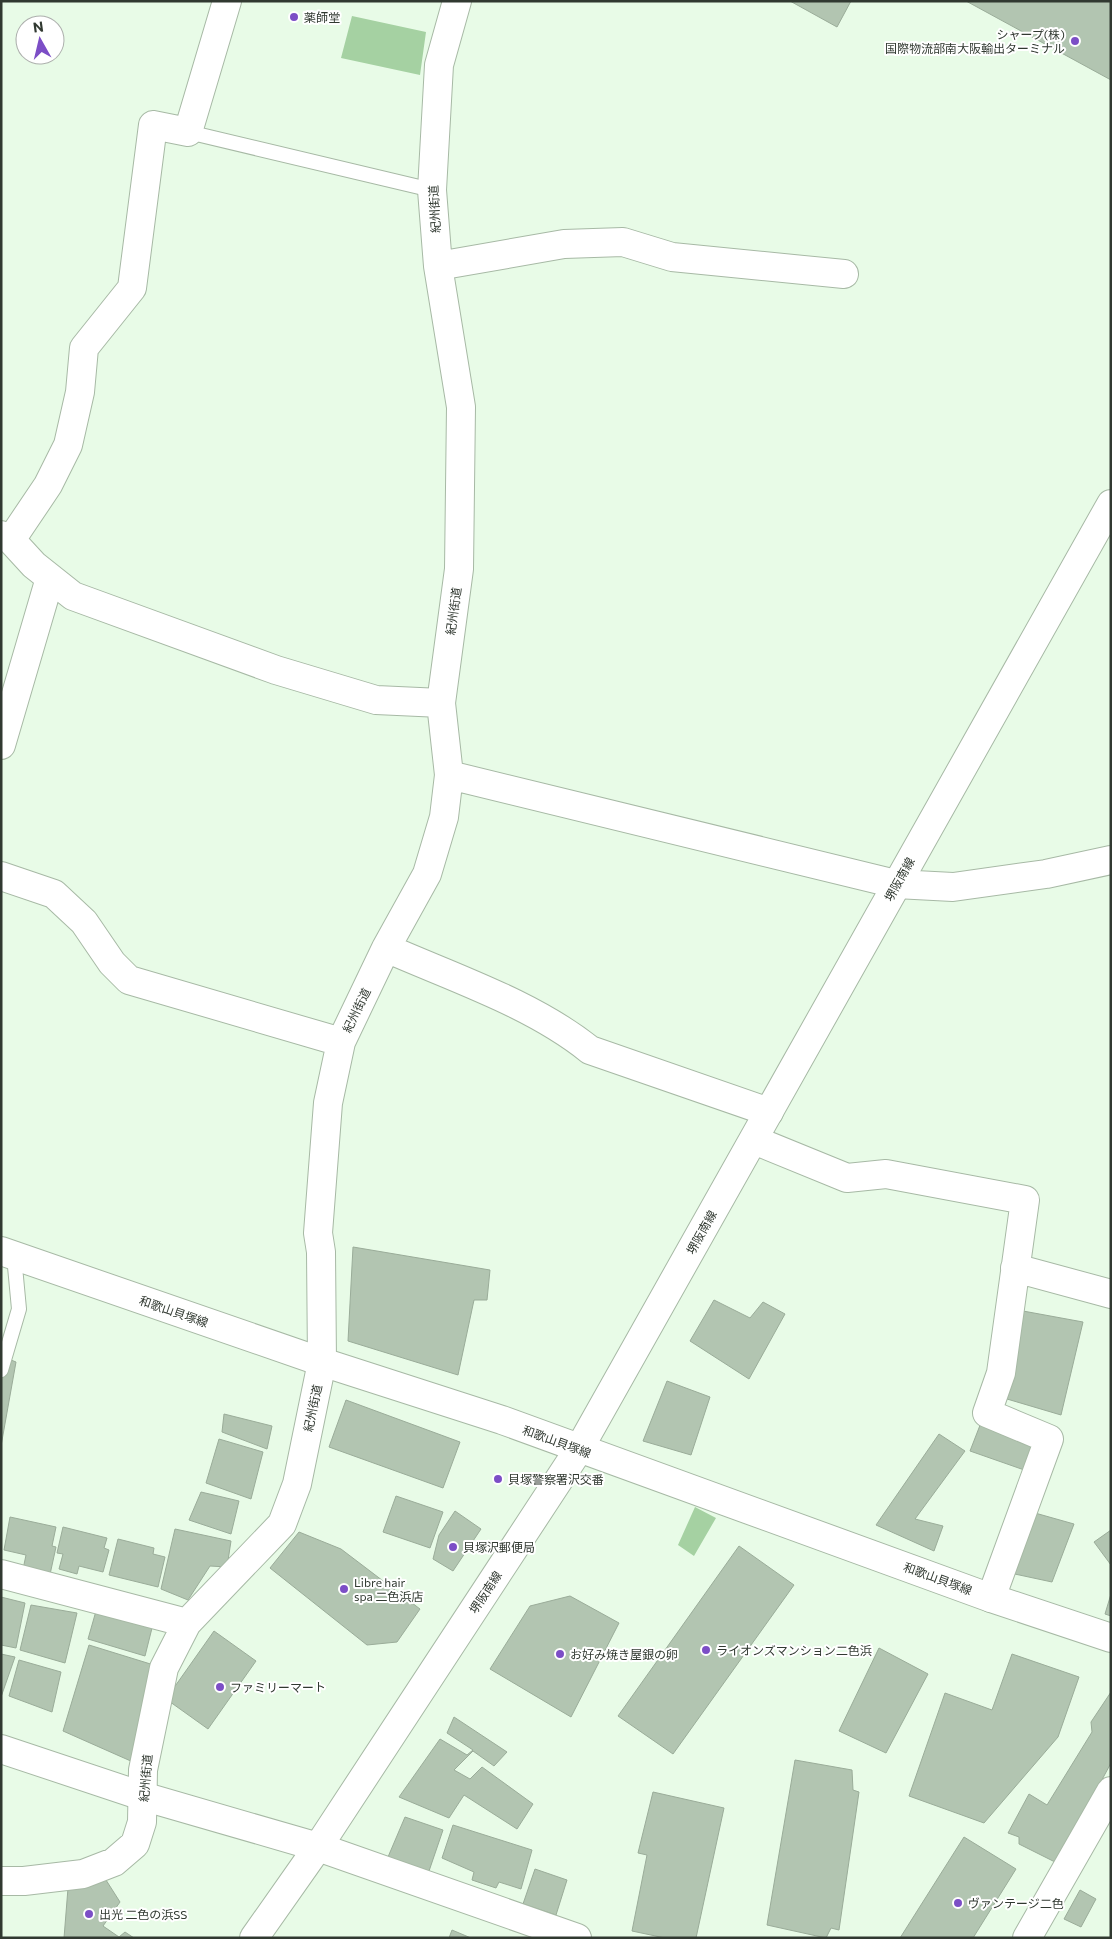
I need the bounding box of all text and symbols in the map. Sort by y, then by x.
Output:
place label: 薬師堂 [304,10,340,24]
marker: 薬師堂 [288,11,300,23]
north arrow [15,15,65,65]
text: N [32,17,45,36]
place label: シャープ(株) 国際物流部南大阪輸出ターミナル [885,27,1065,55]
marker: シャープ(株) 国際物流部南大阪輸出ターミナル [1069,35,1081,47]
street label: 紀州街道 [426,185,442,233]
street label: 紀州街道 [443,586,463,636]
street label: 堺阪南線 [881,855,917,903]
street label: 紀州街道 [339,985,373,1035]
street label: 堺阪南線 [683,1208,719,1256]
street label: 和歌山貝塚線 [138,1293,210,1329]
street label: 紀州街道 [300,1383,324,1433]
street label: 和歌山貝塚線 [521,1422,593,1460]
place label: 貝塚警察署沢交番 [508,1472,604,1486]
marker: 貝塚警察署沢交番 [492,1473,504,1485]
place label: 貝塚沢郵便局 [463,1540,535,1554]
marker: 貝塚沢郵便局 [447,1541,459,1553]
street label: 和歌山貝塚線 [902,1559,974,1597]
street label: 堺阪南線 [466,1568,504,1616]
place label: Libre hair spa 二色浜店 [354,1575,423,1603]
marker: Libre hair spa 二色浜店 [338,1583,350,1595]
place label: ライオンズマンション二色浜 [716,1643,872,1657]
marker: ライオンズマンション二色浜 [700,1644,712,1656]
place label: お好み焼き屋銀の卵 [570,1647,678,1661]
marker: お好み焼き屋銀の卵 [554,1648,566,1660]
place label: ファミリーマート [230,1680,326,1694]
marker: ファミリーマート [214,1681,226,1693]
street label: 紀州街道 [136,1753,154,1803]
place label: ヴァンテージ二色 [968,1896,1064,1910]
marker: ヴァンテージ二色 [952,1897,964,1909]
place label: 出光 二色の浜SS [99,1907,187,1921]
marker: 出光 二色の浜SS [83,1908,95,1920]

